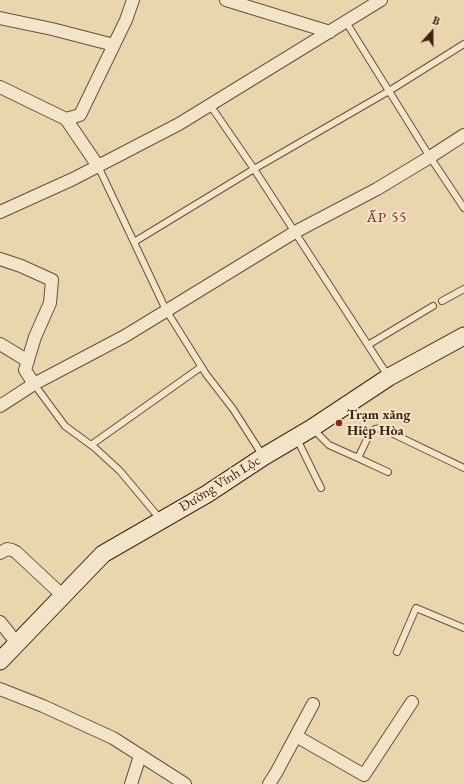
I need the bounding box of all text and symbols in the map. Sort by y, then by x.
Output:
north arrow [412,12,452,52]
text: B [431,13,442,29]
district label: ẤP 55 [366,209,408,227]
place label: Trạm xăng Hiệp Hòa [347,407,411,440]
marker: Trạm xăng Hiệp Hòa [334,418,344,428]
street label: Đường Vĩnh Lộc [176,452,264,516]

